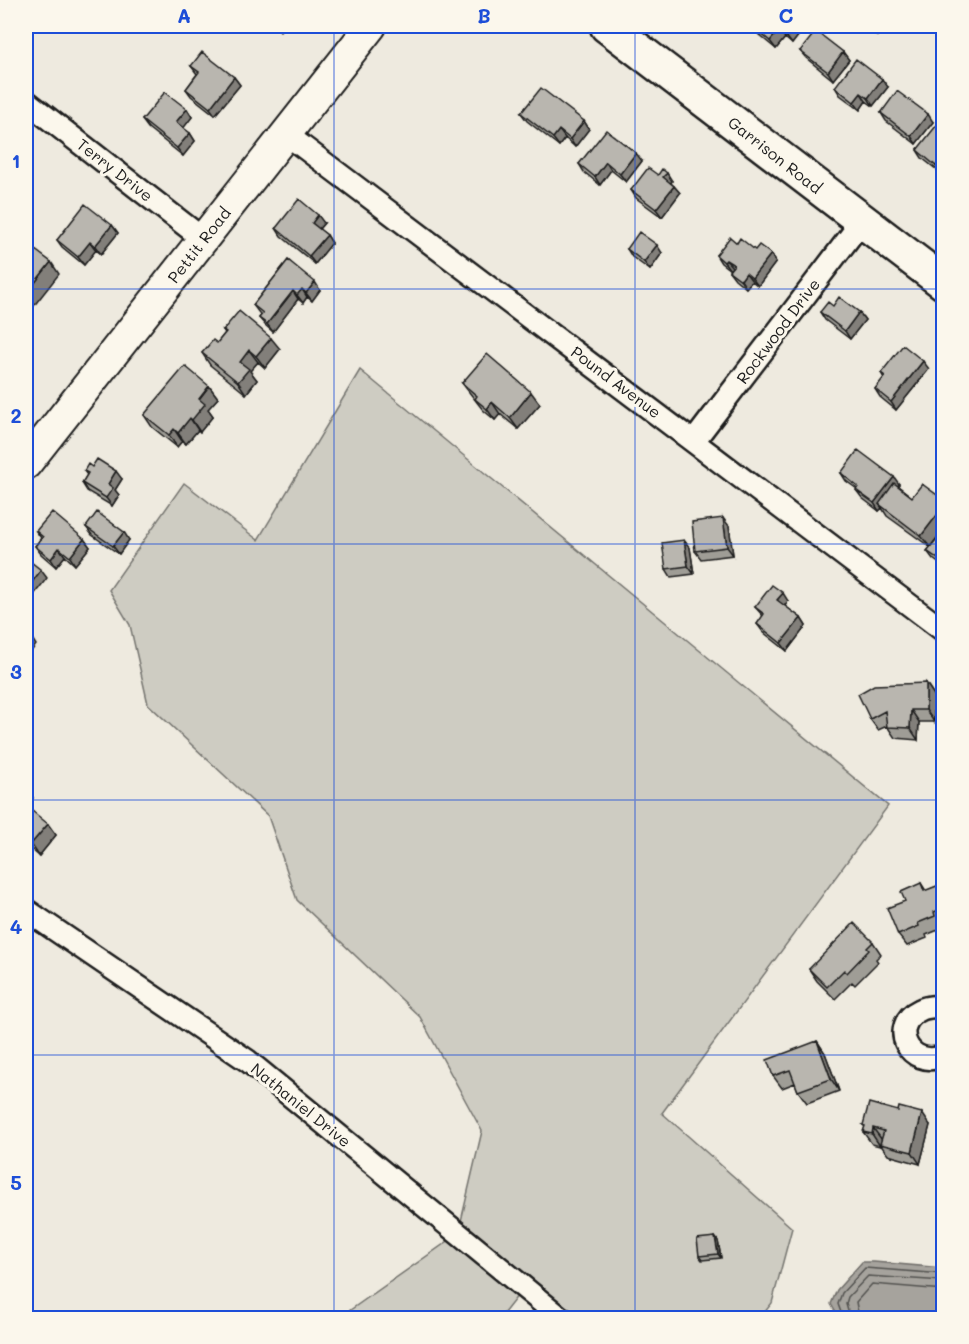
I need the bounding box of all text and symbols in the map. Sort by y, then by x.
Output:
text: A [177,2,191,28]
text: B [477,2,491,28]
text: C [779,2,794,28]
street label: Garrison Road [724,111,827,198]
street label: Terry Drive [73,133,157,206]
text: 1 [12,147,20,173]
street label: Pettit Road [162,202,235,287]
street label: Rockwood Drive [731,274,824,388]
street label: Pound Avenue [567,341,666,422]
text: 2 [10,402,22,428]
text: 3 [10,658,22,684]
text: 4 [10,913,23,939]
street label: Nathaniel Drive [247,1058,356,1151]
text: 5 [10,1169,22,1195]

